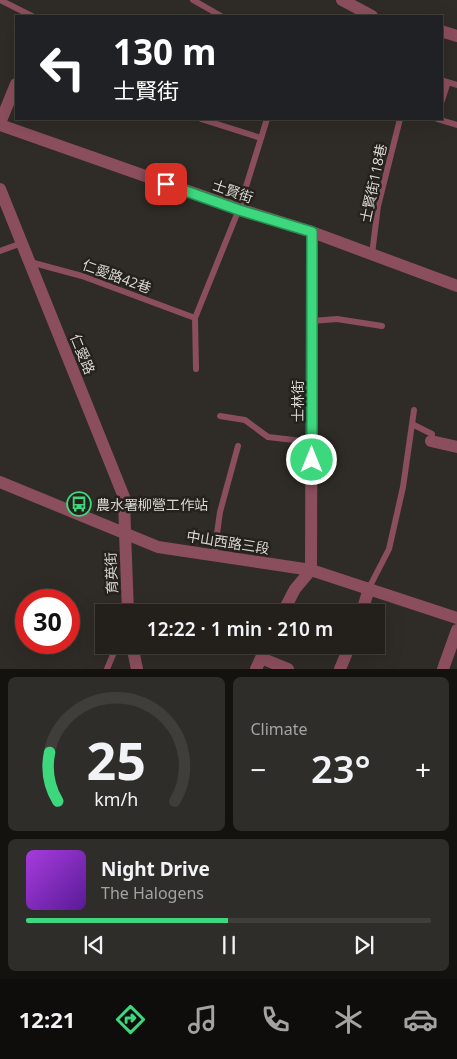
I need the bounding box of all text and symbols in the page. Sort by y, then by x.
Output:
text: 130 m [113,28,216,75]
icon: left [30,35,95,100]
text: 士賢街 [113,75,179,105]
street label: 士賢街118巷 [355,142,391,224]
pin [145,163,187,205]
icon: arrive [152,170,180,198]
street label: 士賢街 [210,175,256,207]
street label: 仁愛路42巷 [80,255,154,297]
street label: 仁愛路 [66,331,100,377]
street label: 士林街 [288,380,307,422]
position arrow [285,433,337,485]
bus stop icon: 農水署柳營工作站 [66,491,92,517]
place label: 農水署柳營工作站 [96,495,208,514]
street label: 中山西路三段 [185,526,271,558]
street label: 育英街 [100,552,122,594]
speed limit sign: 30 [15,589,80,654]
text: 12:22 · 1 min · 210 m [147,616,333,642]
text: Climate [251,718,308,740]
text: 25 [87,724,146,795]
text: 23° [311,742,371,794]
text: − [251,750,267,788]
text: + [415,750,431,788]
text: km/h [94,787,138,811]
text: Night Drive [101,856,210,882]
text: The Halogens [101,882,204,904]
icon: previous [80,931,108,959]
icon: pause [215,931,243,959]
icon: next [350,931,378,959]
icon: directions [113,1002,148,1037]
icon: music [185,1002,220,1037]
icon: phone [258,1002,293,1037]
icon: climate [331,1002,366,1037]
icon: car [403,1002,438,1037]
text: 12:21 [19,1004,75,1034]

